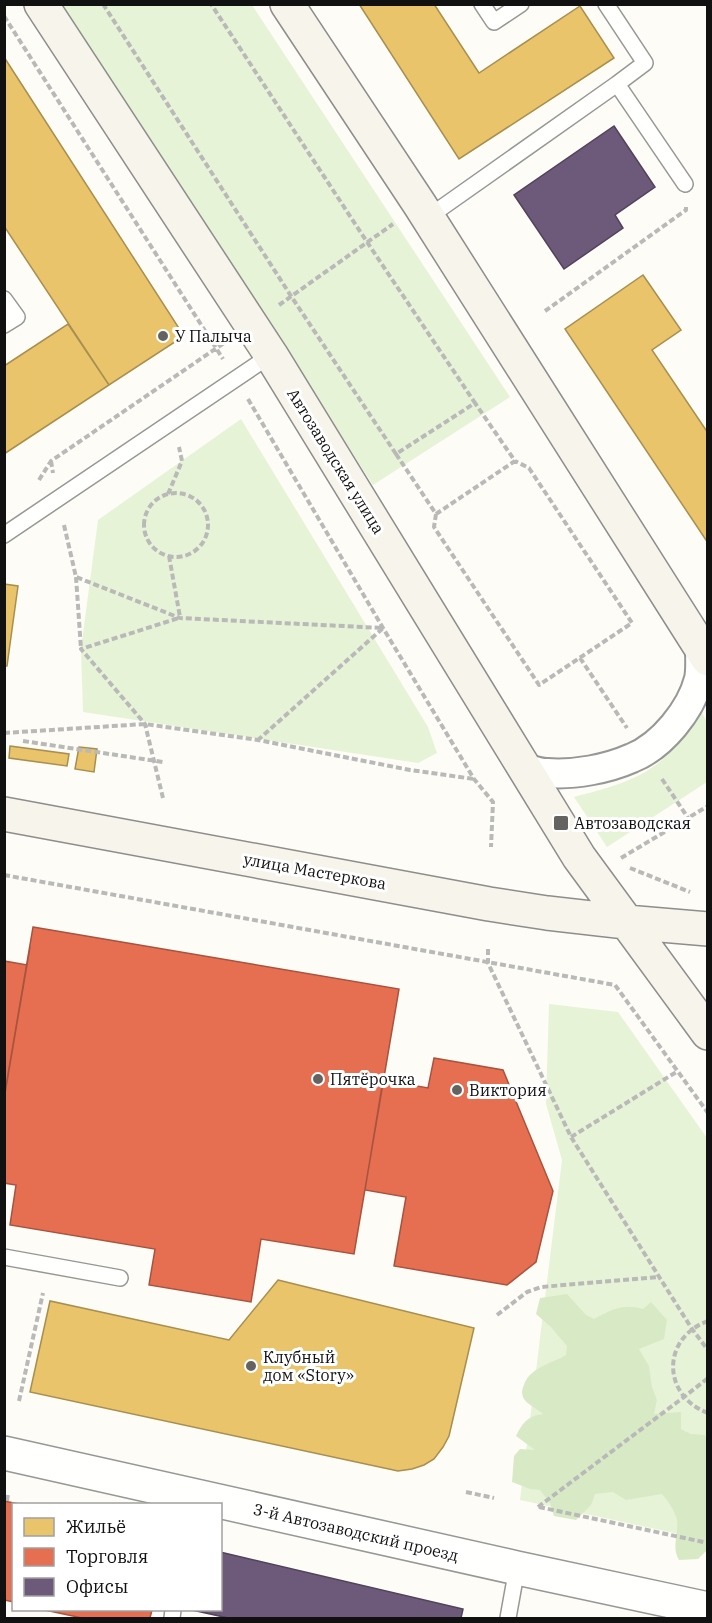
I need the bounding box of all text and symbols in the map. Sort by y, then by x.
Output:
place label: У Палыча [175,326,252,346]
marker: У Палыча [156,329,170,343]
street label: Автозаводская улица [283,384,389,538]
place label: Автозаводская [574,813,691,833]
marker: Автозаводская [552,814,570,832]
street label: улица Мастеркова [242,849,388,893]
place label: Пятёрочка [330,1069,416,1089]
marker: Пятёрочка [311,1072,325,1086]
place label: Виктория [469,1080,547,1100]
marker: Виктория [450,1083,464,1097]
place label: Клубный дом «Story» [263,1347,354,1385]
marker: Клубный дом «Story» [244,1359,258,1373]
street label: 3-й Автозаводский проезд [251,1499,461,1565]
legend [12,1503,222,1611]
text: Жильё [66,1515,126,1538]
text: Торговля [66,1545,148,1568]
text: Офисы [66,1575,128,1598]

